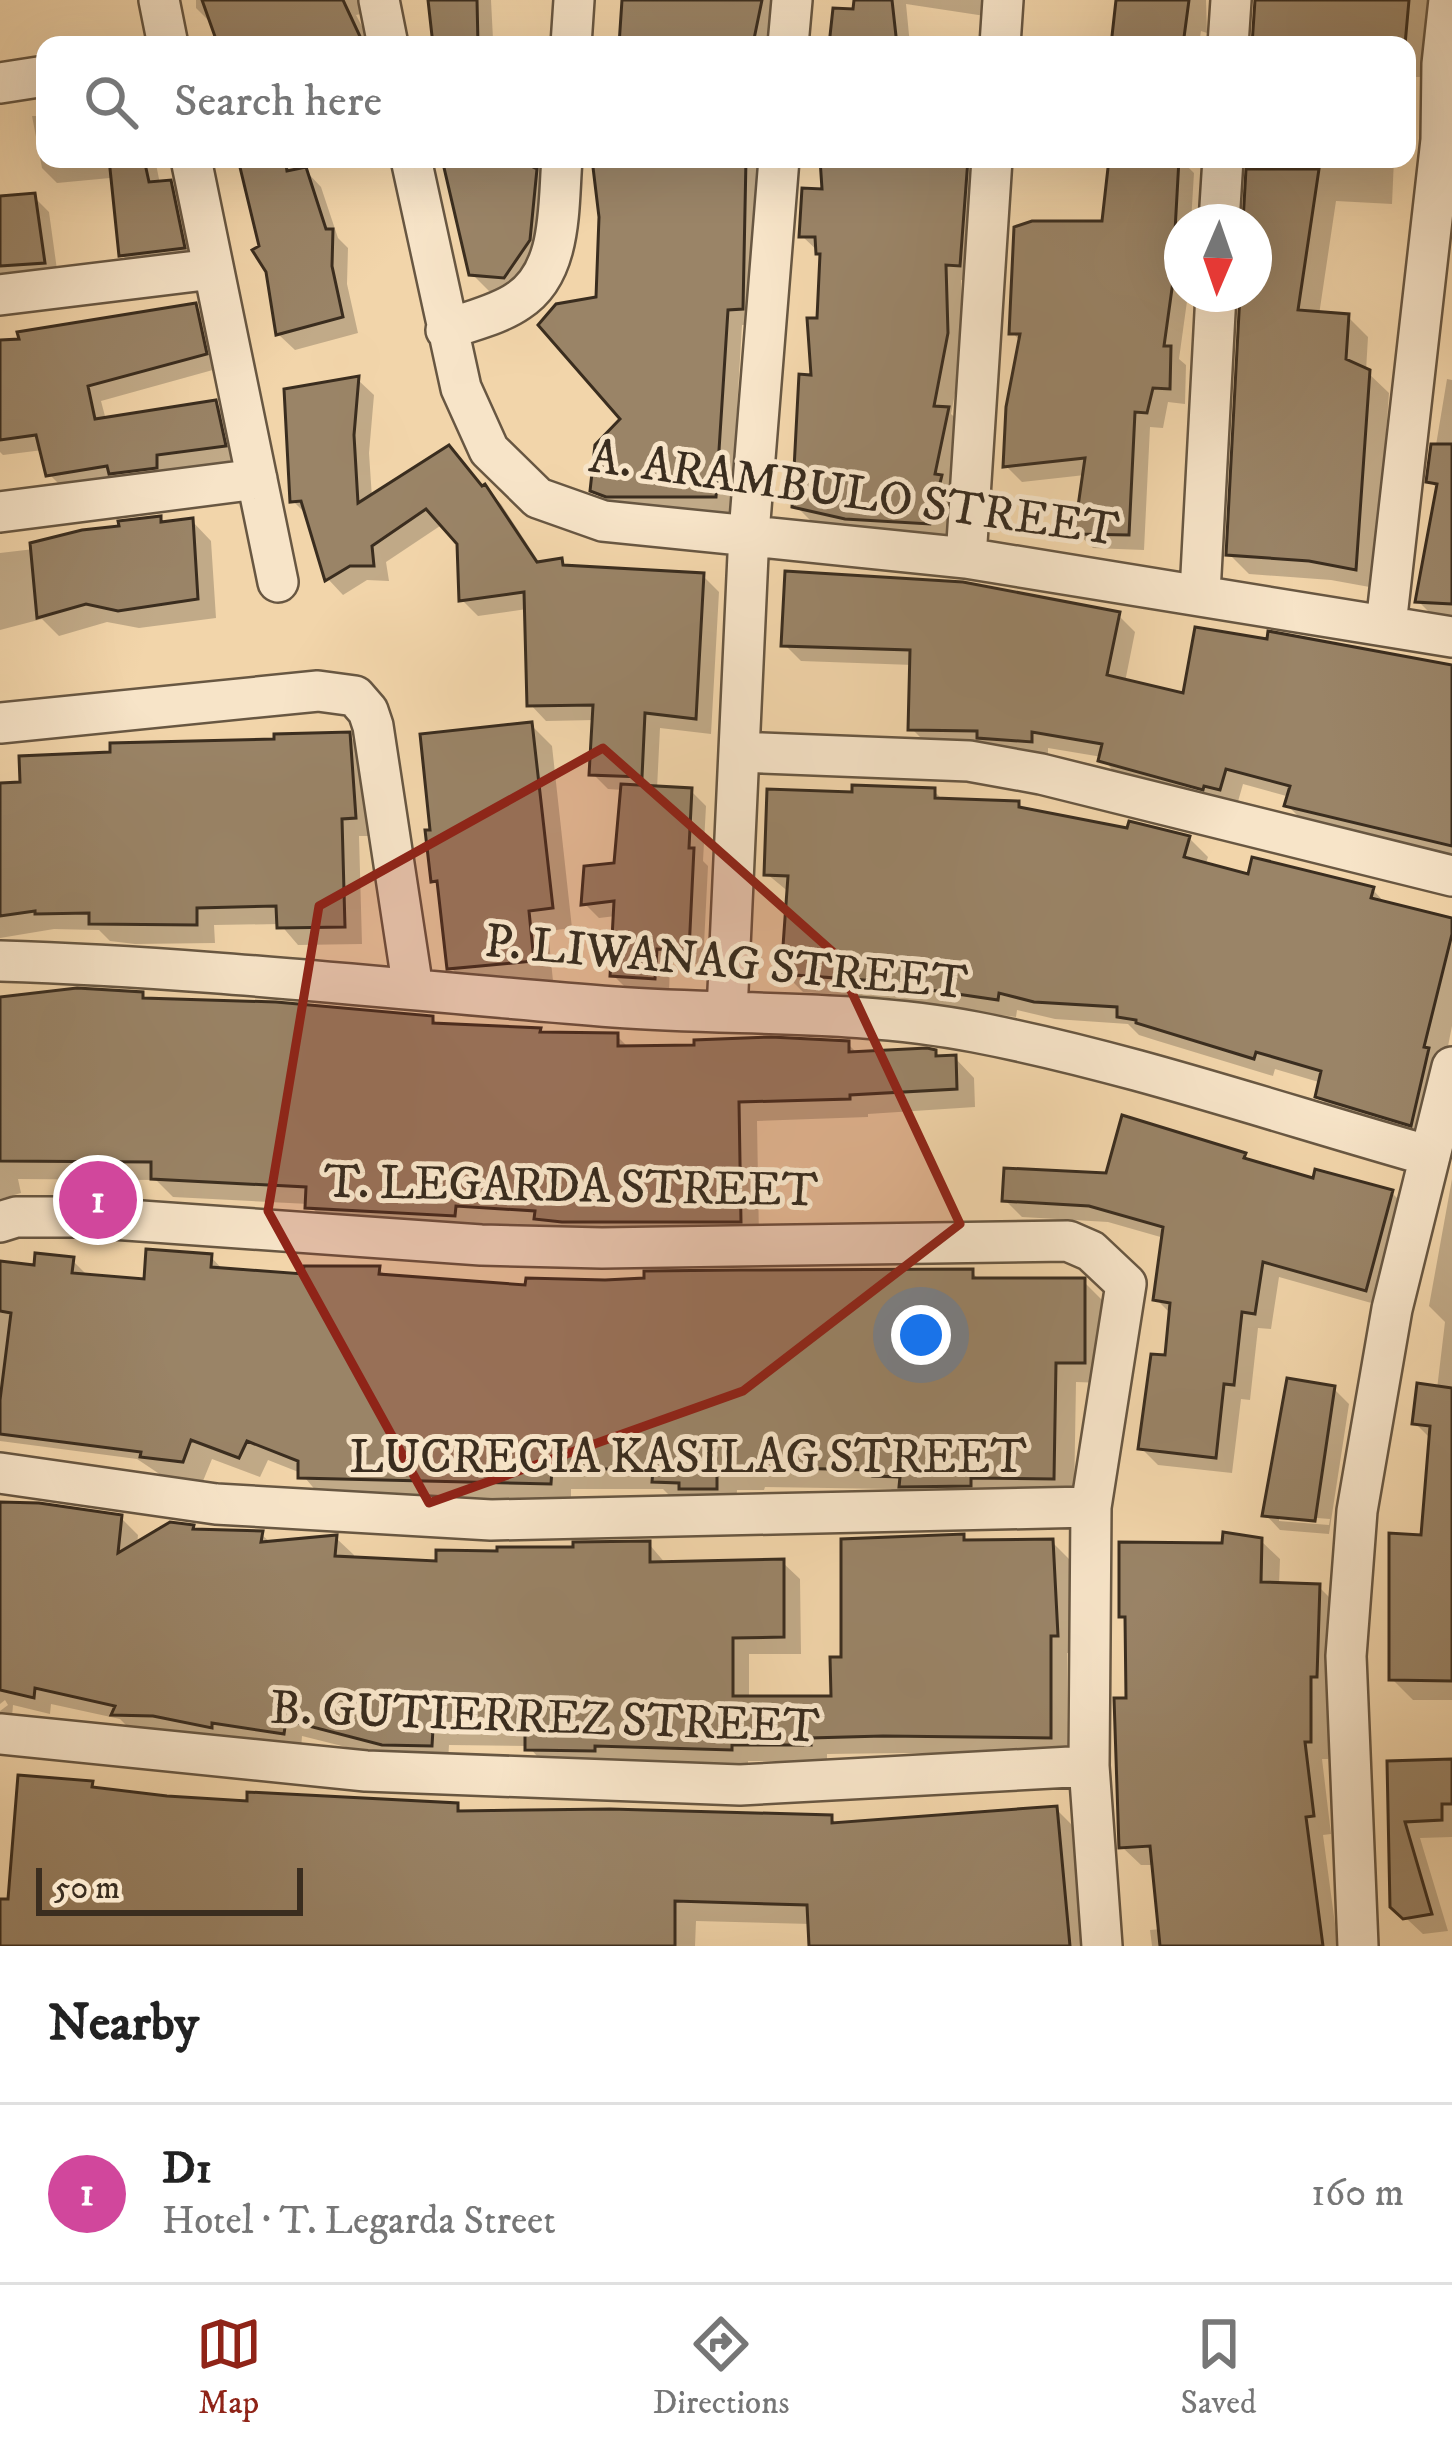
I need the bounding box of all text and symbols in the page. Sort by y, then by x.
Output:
search box [36,36,1416,168]
icon: search [78,69,144,135]
text: Search here [174,74,382,130]
north arrow [1164,204,1272,312]
street label: A. ARAMBULO STREET [585,427,1123,561]
street label: P. LIWANAG STREET [482,912,970,1014]
street label: T. LEGARDA STREET [323,1153,819,1221]
pin: 1 [59,1155,137,1245]
your location [891,1305,951,1365]
street label: LUCRECIA KASILAG STREET [349,1428,1027,1488]
street label: B. GUTIERREZ STREET [269,1678,821,1758]
scale bar [36,1862,303,1915]
text: 50 m [54,1868,120,1909]
text: Nearby [48,1992,199,2056]
text: D1 [162,2141,212,2197]
text: 1 [80,2169,94,2218]
text: 160 m [1311,2169,1404,2218]
text: Hotel · T. Legarda Street [162,2197,556,2246]
tab: Map [196,2311,262,2424]
tab: Directions [653,2311,789,2424]
tab: Saved [1181,2311,1256,2424]

